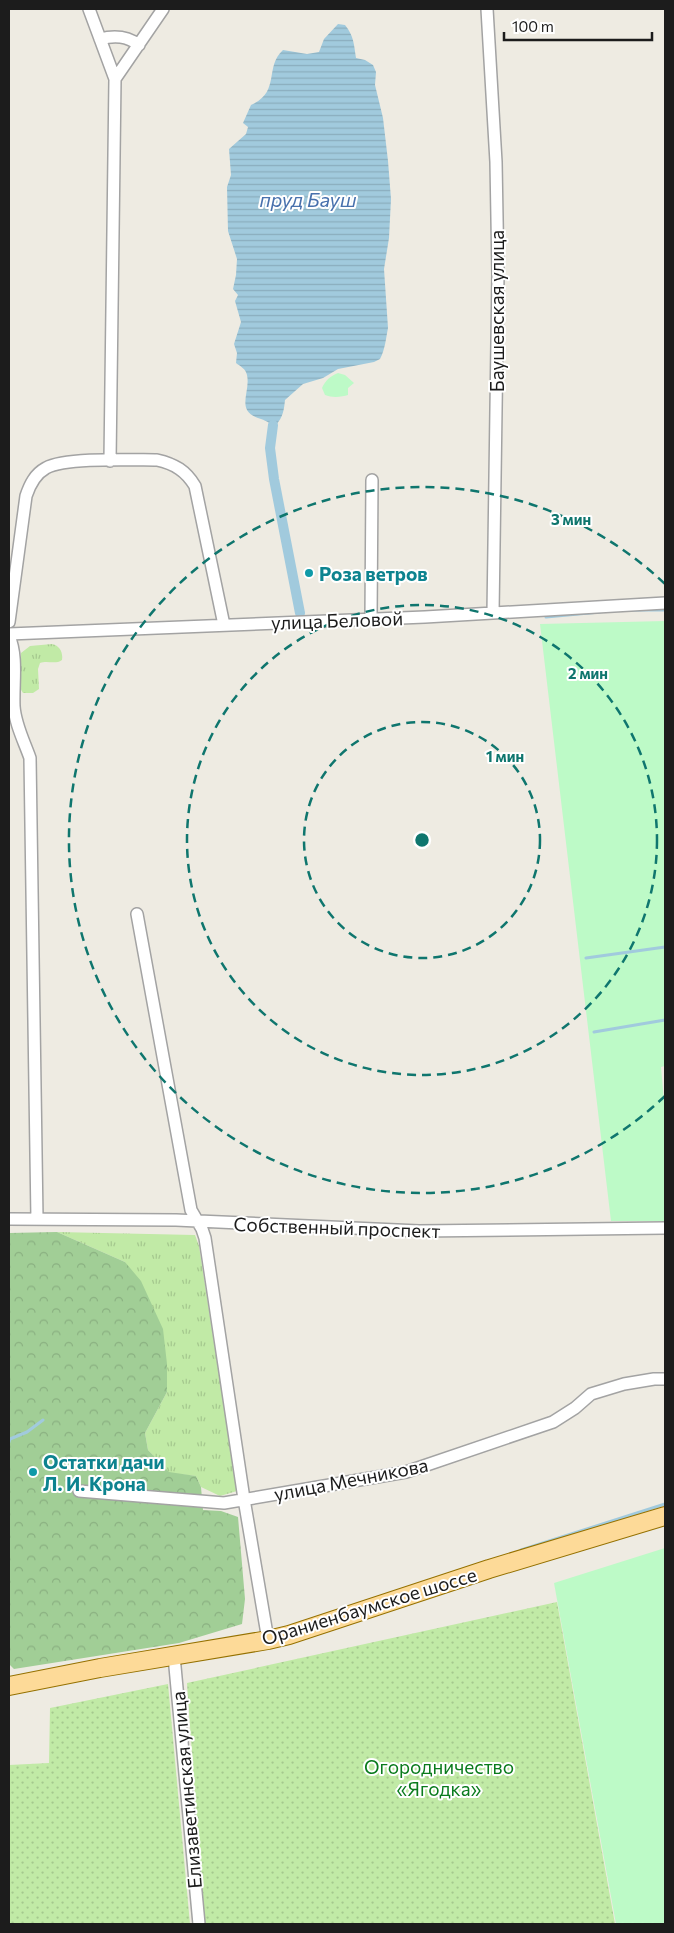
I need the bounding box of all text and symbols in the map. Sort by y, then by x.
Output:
scale bar [504,10,652,42]
text: 100 m [512,17,554,35]
water label: пруд Бауш [259,187,357,211]
street label: Баушевская улица [485,230,508,392]
text: 3 мин [551,510,591,528]
place label: Роза ветров [319,562,428,585]
marker: Роза ветров [303,567,315,579]
street label: улица Беловой [271,606,403,634]
text: 2 мин [568,664,608,682]
text: 1 мин [486,747,524,765]
centre of rings [413,831,431,849]
street label: Собственный проспект [233,1212,441,1242]
place label: Остатки дачи Л. И. Крона [43,1450,165,1495]
street label: улица Мечникова [272,1453,430,1505]
marker: Остатки дачи Л. И. Крона [27,1466,39,1478]
street label: Ораниенбаумское шоссе [259,1562,479,1650]
street label: Елизаветинская улица [166,1690,206,1890]
park label: Огородничество «Ягодка» [364,1755,514,1800]

